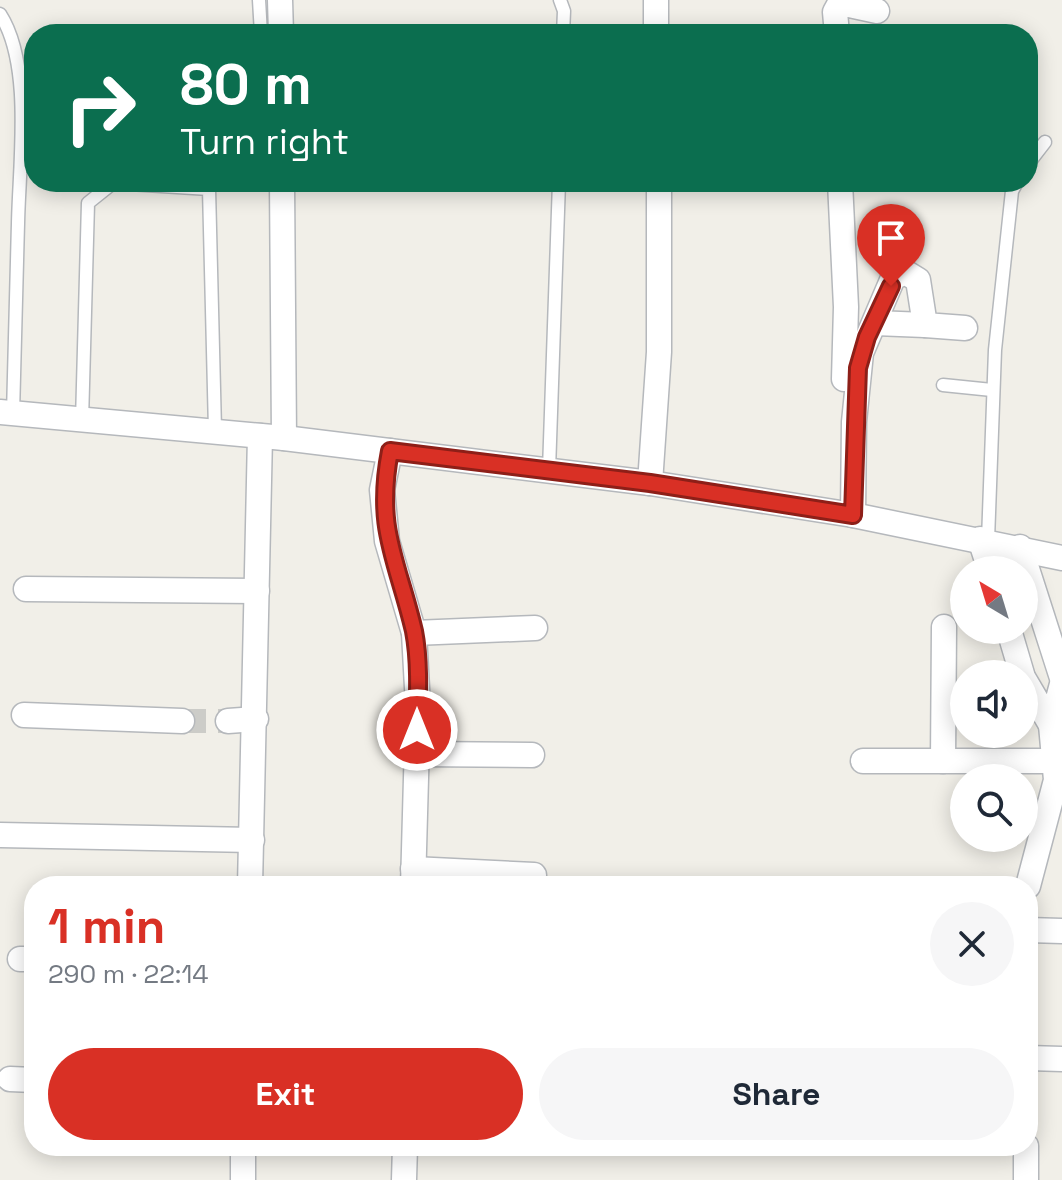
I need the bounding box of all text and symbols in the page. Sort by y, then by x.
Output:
text: 80 m [180,49,312,120]
icon: right [48,56,152,160]
text: Turn right [180,119,349,165]
pin [857,204,925,286]
icon: arrive [869,216,913,260]
north arrow [950,556,1038,644]
map controls [950,556,1038,852]
button: sound [950,660,1038,748]
position arrow [375,688,459,772]
button: search [950,764,1038,852]
text: 1 min [48,896,165,957]
button: close [930,902,1014,986]
text: 290 m · 22:14 [48,957,209,991]
button: Exit [48,1048,523,1140]
button: Share [539,1048,1014,1140]

